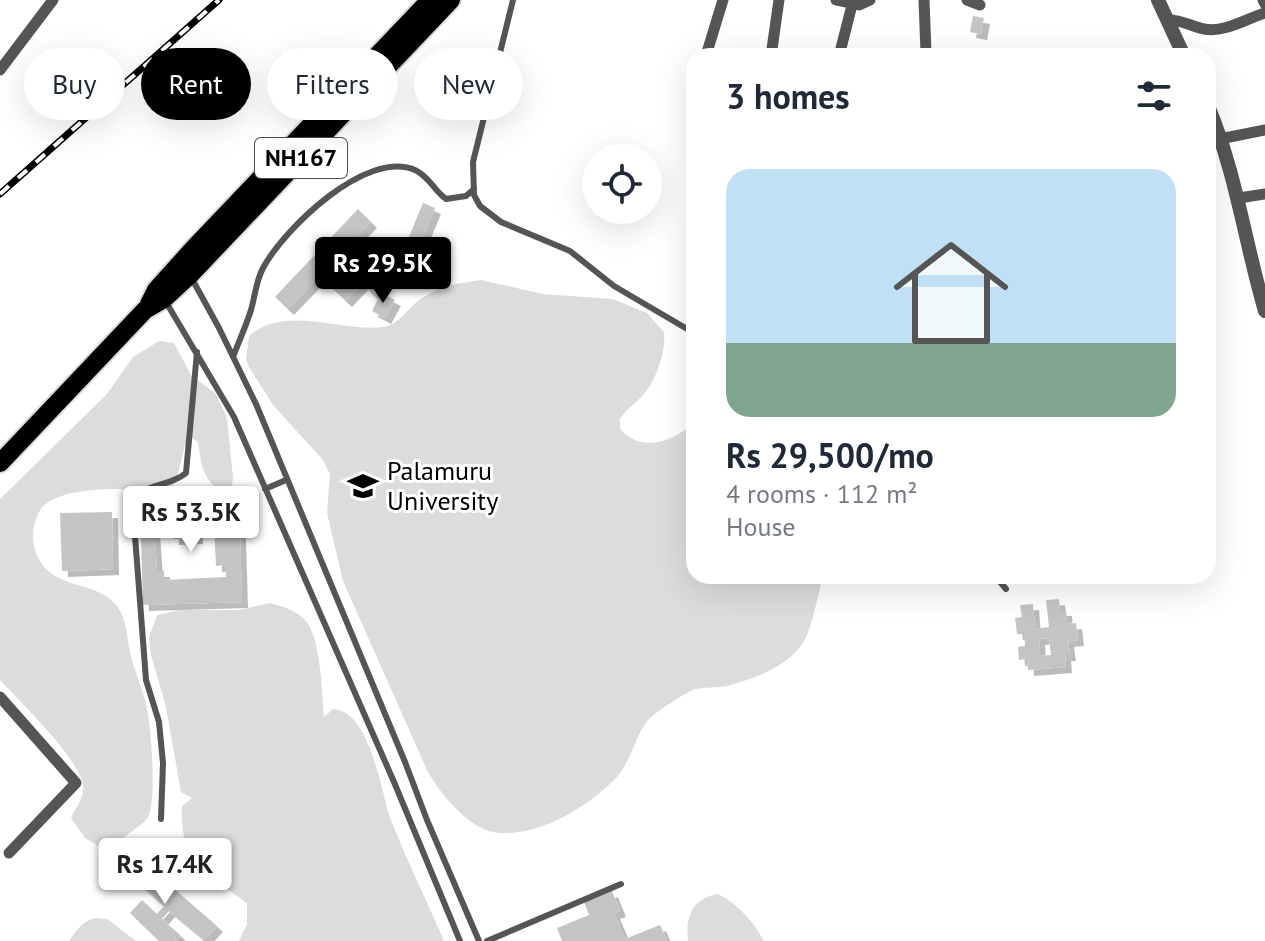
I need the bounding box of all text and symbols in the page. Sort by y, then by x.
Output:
chip: Buy [24,48,125,120]
chip: Rent [141,48,251,120]
chip: Filters [267,48,398,120]
chip: New [414,48,523,120]
text: 3 homes [726,74,850,118]
icon: filters [1132,74,1176,118]
road number: NH167 [255,138,347,178]
map controls [582,144,662,224]
button: locate [582,144,662,224]
icon: home [879,221,1023,365]
pin: Rs 29.5K [300,237,466,305]
text: Rs 29.5K [333,246,433,279]
text: Rs 29,500/mo [726,433,934,477]
place label: Palamuru University [387,454,498,517]
school or university icon: Palamuru University [346,469,380,503]
text: 4 rooms · 112 m² [726,477,918,510]
pin: Rs 53.5K [108,486,274,554]
text: Rs 53.5K [141,495,241,528]
text: House [726,510,796,543]
pin: Rs 17.4K [82,838,248,906]
text: Rs 17.4K [117,847,213,880]

